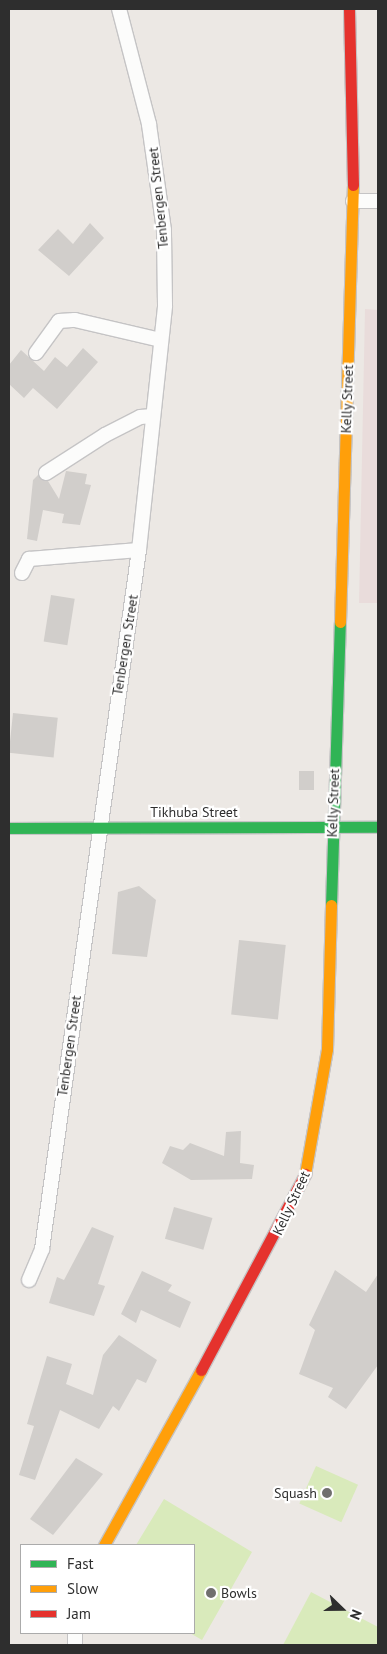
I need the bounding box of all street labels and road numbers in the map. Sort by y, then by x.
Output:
street label: Tenbergen Street [144,146,172,250]
street label: Kelly Street [337,364,357,434]
street label: Tenbergen Street [109,593,141,697]
street label: Kelly Street [323,768,343,838]
street label: Tikhuba Street [150,804,238,820]
street label: Tenbergen Street [54,994,84,1098]
street label: Kelly Street [269,1168,313,1238]

